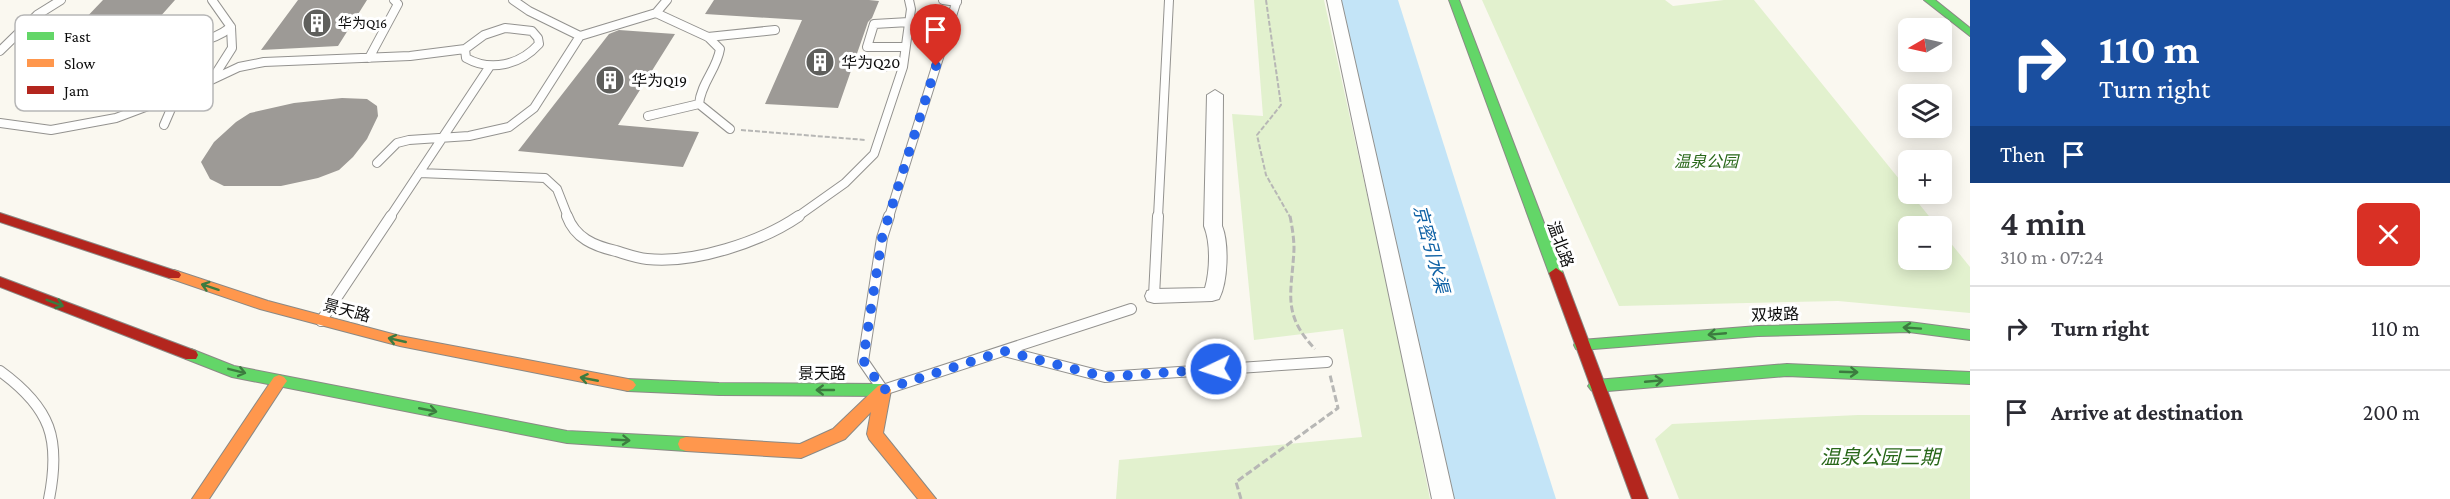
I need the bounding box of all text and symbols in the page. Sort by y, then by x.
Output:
pin [910,4,961,66]
building icon: 华为Q16 [301,7,333,39]
icon: arrive [919,13,952,46]
legend [15,15,213,111]
place label: 华为Q16 [338,15,387,31]
north arrow [1898,18,1952,72]
map controls [1898,18,1952,270]
icon: right [2000,24,2078,102]
text: 110 m [2099,25,2200,72]
text: Fast [64,28,91,45]
building icon: 华为Q20 [804,46,836,78]
place label: 华为Q20 [841,54,900,71]
text: Slow [64,55,96,72]
building icon: 华为Q19 [594,64,626,96]
place label: 华为Q19 [631,72,687,89]
text: Turn right [2099,74,2210,104]
text: Jam [62,82,89,100]
button: layers [1898,84,1952,138]
icon: arrive [2057,138,2090,171]
text: Then [2000,142,2045,167]
button: + [1898,150,1952,204]
park label: 温泉公园 [1674,153,1740,170]
water label: 京密引水渠 [1410,203,1453,298]
text: 4 min [2000,203,2086,243]
button: close [2357,203,2420,266]
button: − [1898,216,1952,270]
street label: 温北路 [1544,219,1577,270]
text: 310 m · 07:24 [2000,246,2104,268]
one-way arrow [201,281,220,292]
street label: 景天路 [321,296,372,325]
one-way arrow [45,298,63,309]
street label: 双坡路 [1751,305,1799,324]
icon: right [2000,312,2033,345]
text: Turn right [2051,316,2149,341]
text: 110 m [2371,316,2420,341]
one-way arrow [1902,322,1922,333]
one-way arrow [1708,329,1728,340]
one-way arrow [388,334,407,346]
position arrow [1184,337,1248,401]
street label: 景天路 [798,365,846,382]
one-way arrow [227,366,246,378]
one-way arrow [1838,366,1858,378]
one-way arrow [579,373,599,384]
one-way arrow [1644,375,1664,386]
one-way arrow [815,384,835,396]
icon: arrive [2000,396,2033,429]
text: Arrive at destination [2051,400,2243,425]
text: 200 m [2363,400,2420,425]
one-way arrow [418,405,438,416]
one-way arrow [610,435,630,446]
park label: 温泉公园三期 [1820,446,1943,468]

